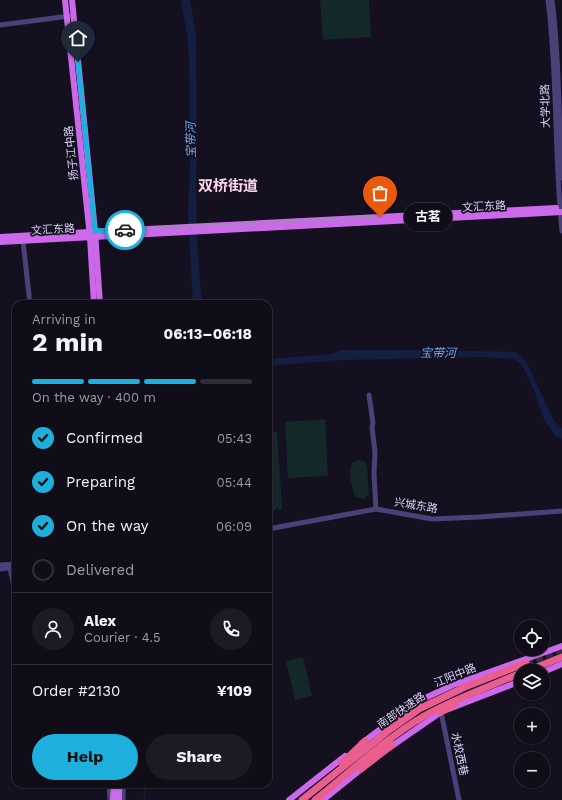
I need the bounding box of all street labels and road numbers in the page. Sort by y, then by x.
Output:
street label: 大学北路 [539,84,552,128]
street label: 扬子江中路 [62,125,81,181]
street label: 文汇东路 [462,199,506,214]
street label: 文汇东路 [31,222,75,237]
street label: 兴城东路 [393,496,439,515]
street label: 江阳中路 [432,661,478,690]
street label: 南部快速路 [375,690,428,731]
street label: 水校西巷 [449,731,470,777]

